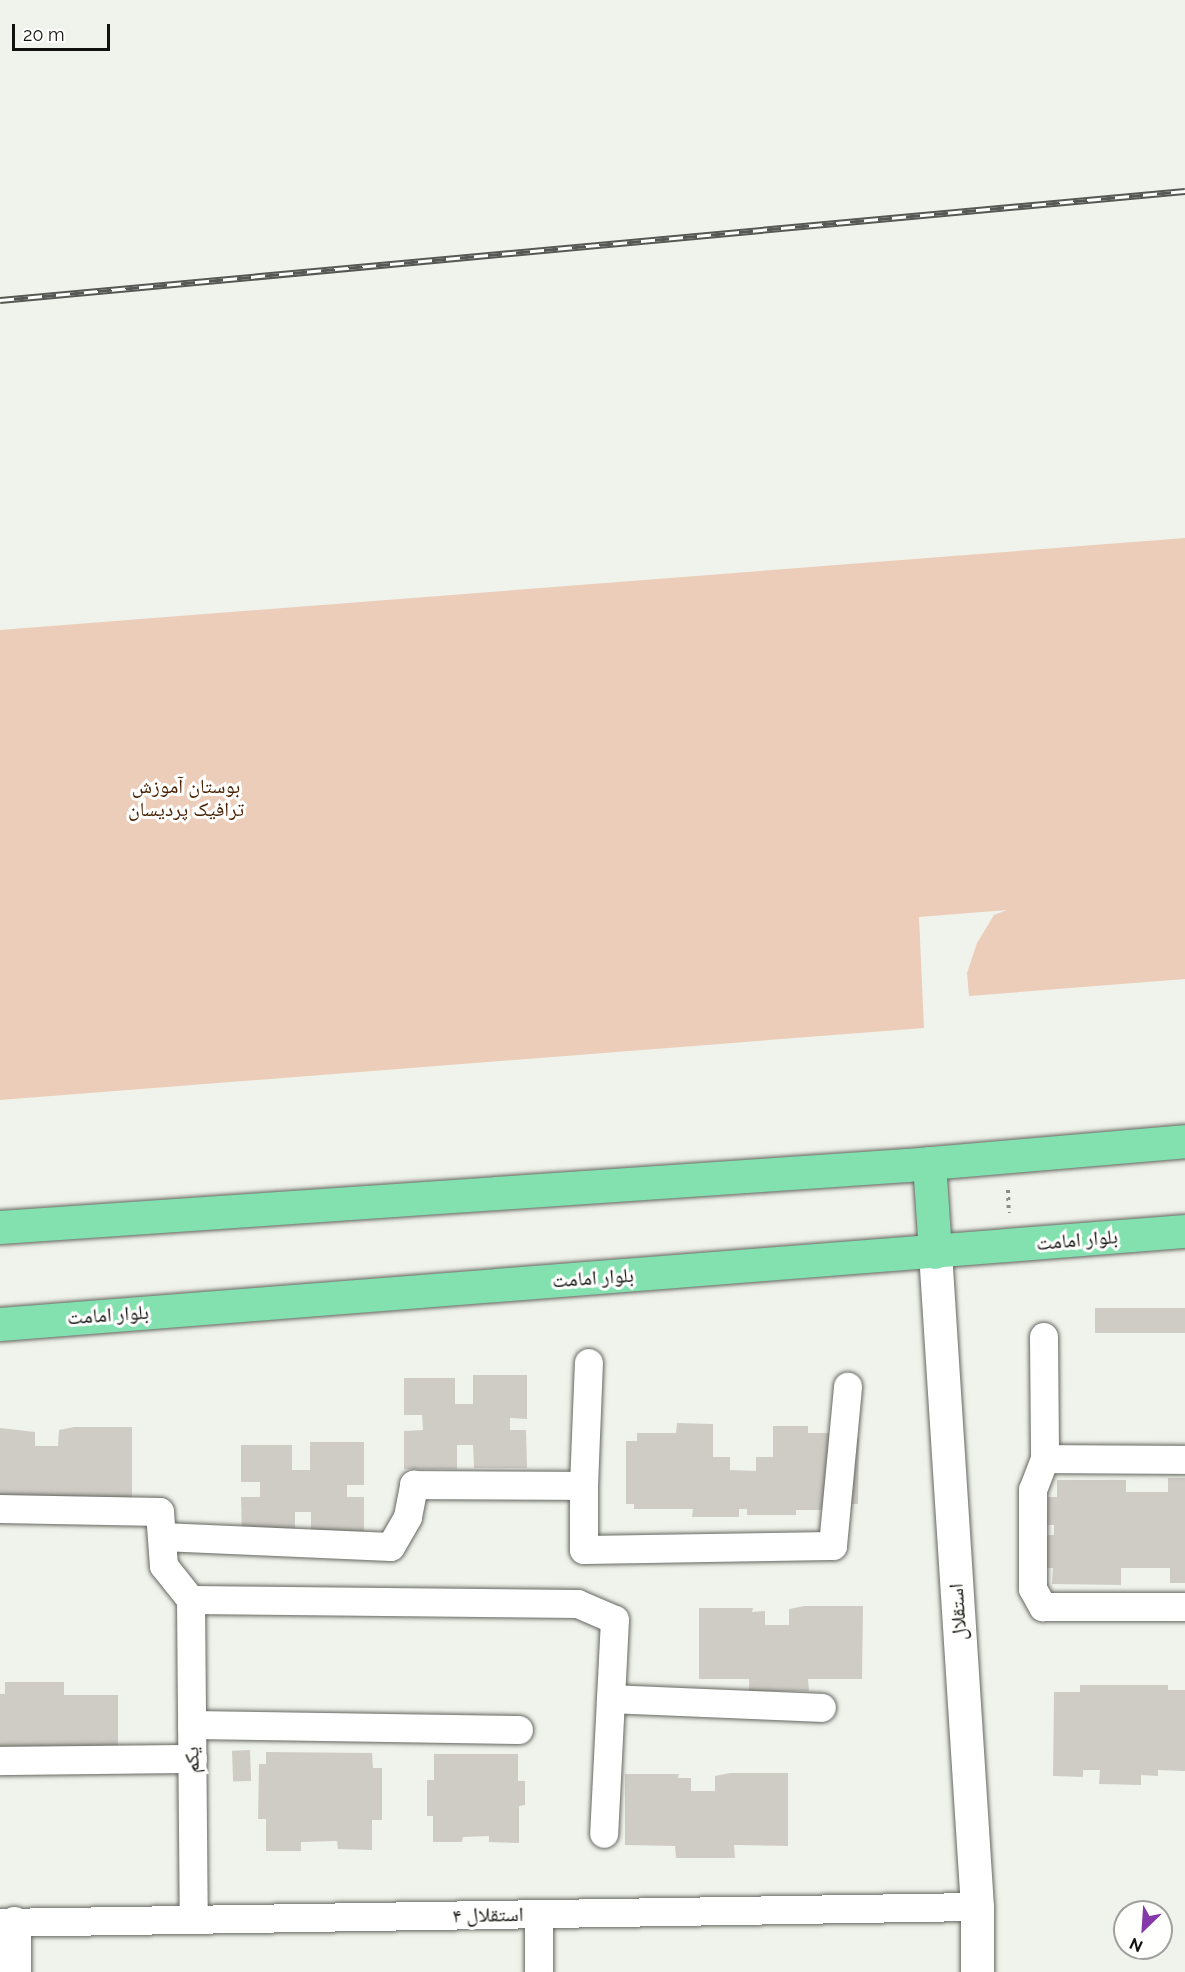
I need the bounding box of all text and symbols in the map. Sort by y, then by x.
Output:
scale bar [15,12,112,50]
text: 20 m [23,24,65,45]
park label: بوستان آموزش ترافیک پردیسان [128,774,244,821]
street label: بلوار امامت [1035,1224,1119,1256]
street label: بلوار امامت [551,1263,635,1293]
street label: بلوار امامت [66,1300,150,1330]
street label: استقلال [944,1583,972,1641]
street label: یکم [180,1746,204,1774]
north arrow [1113,1900,1173,1960]
street label: استقلال ۴ [452,1902,524,1928]
text: N [1126,1934,1146,1956]

